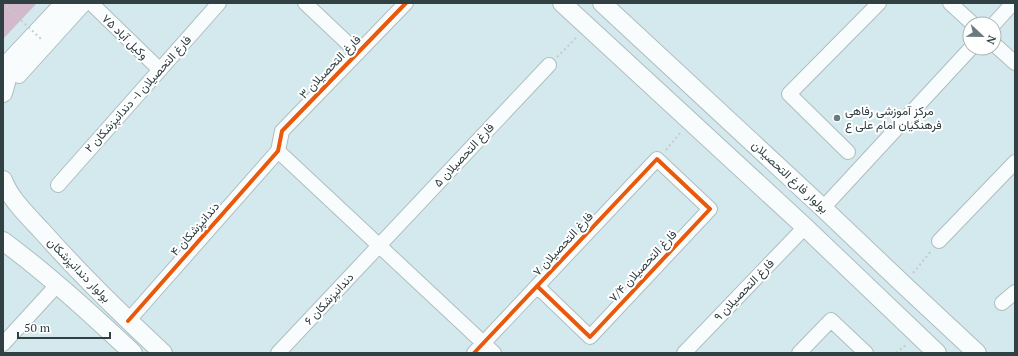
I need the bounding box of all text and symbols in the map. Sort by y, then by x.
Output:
street label: وکیل آباد ۷۵ [98,11,152,63]
north arrow [962,16,1002,56]
street label: فارغ التحصیلان ۱- دندانپزشکان ۲ [81,32,196,157]
street label: فارغ التحصیلان ۳ [296,32,365,103]
text: N [983,33,999,47]
place label: مرکز آموزشی رفاهی فرهنگیان امام علی ع [845,103,942,134]
marker: مرکز آموزشی رفاهی فرهنگیان امام علی ع [832,113,842,123]
street label: فارغ التحصیلان ۵ [430,120,498,191]
street label: بولوار فارغ التحصیلان [748,137,832,217]
street label: دندانپزشکان ۴ [167,198,223,259]
street label: فارغ التحصیلان ۷ [529,209,597,280]
street label: فارغ التحصیلان ۷/۴ [606,227,681,306]
street label: بولوار دندانپزشکان [44,234,114,306]
street label: فارغ التحصیلان ۹ [710,255,778,325]
street label: دندانپزشکان ۶ [301,269,357,329]
scale bar [18,314,110,340]
text: 50 m [24,320,51,335]

